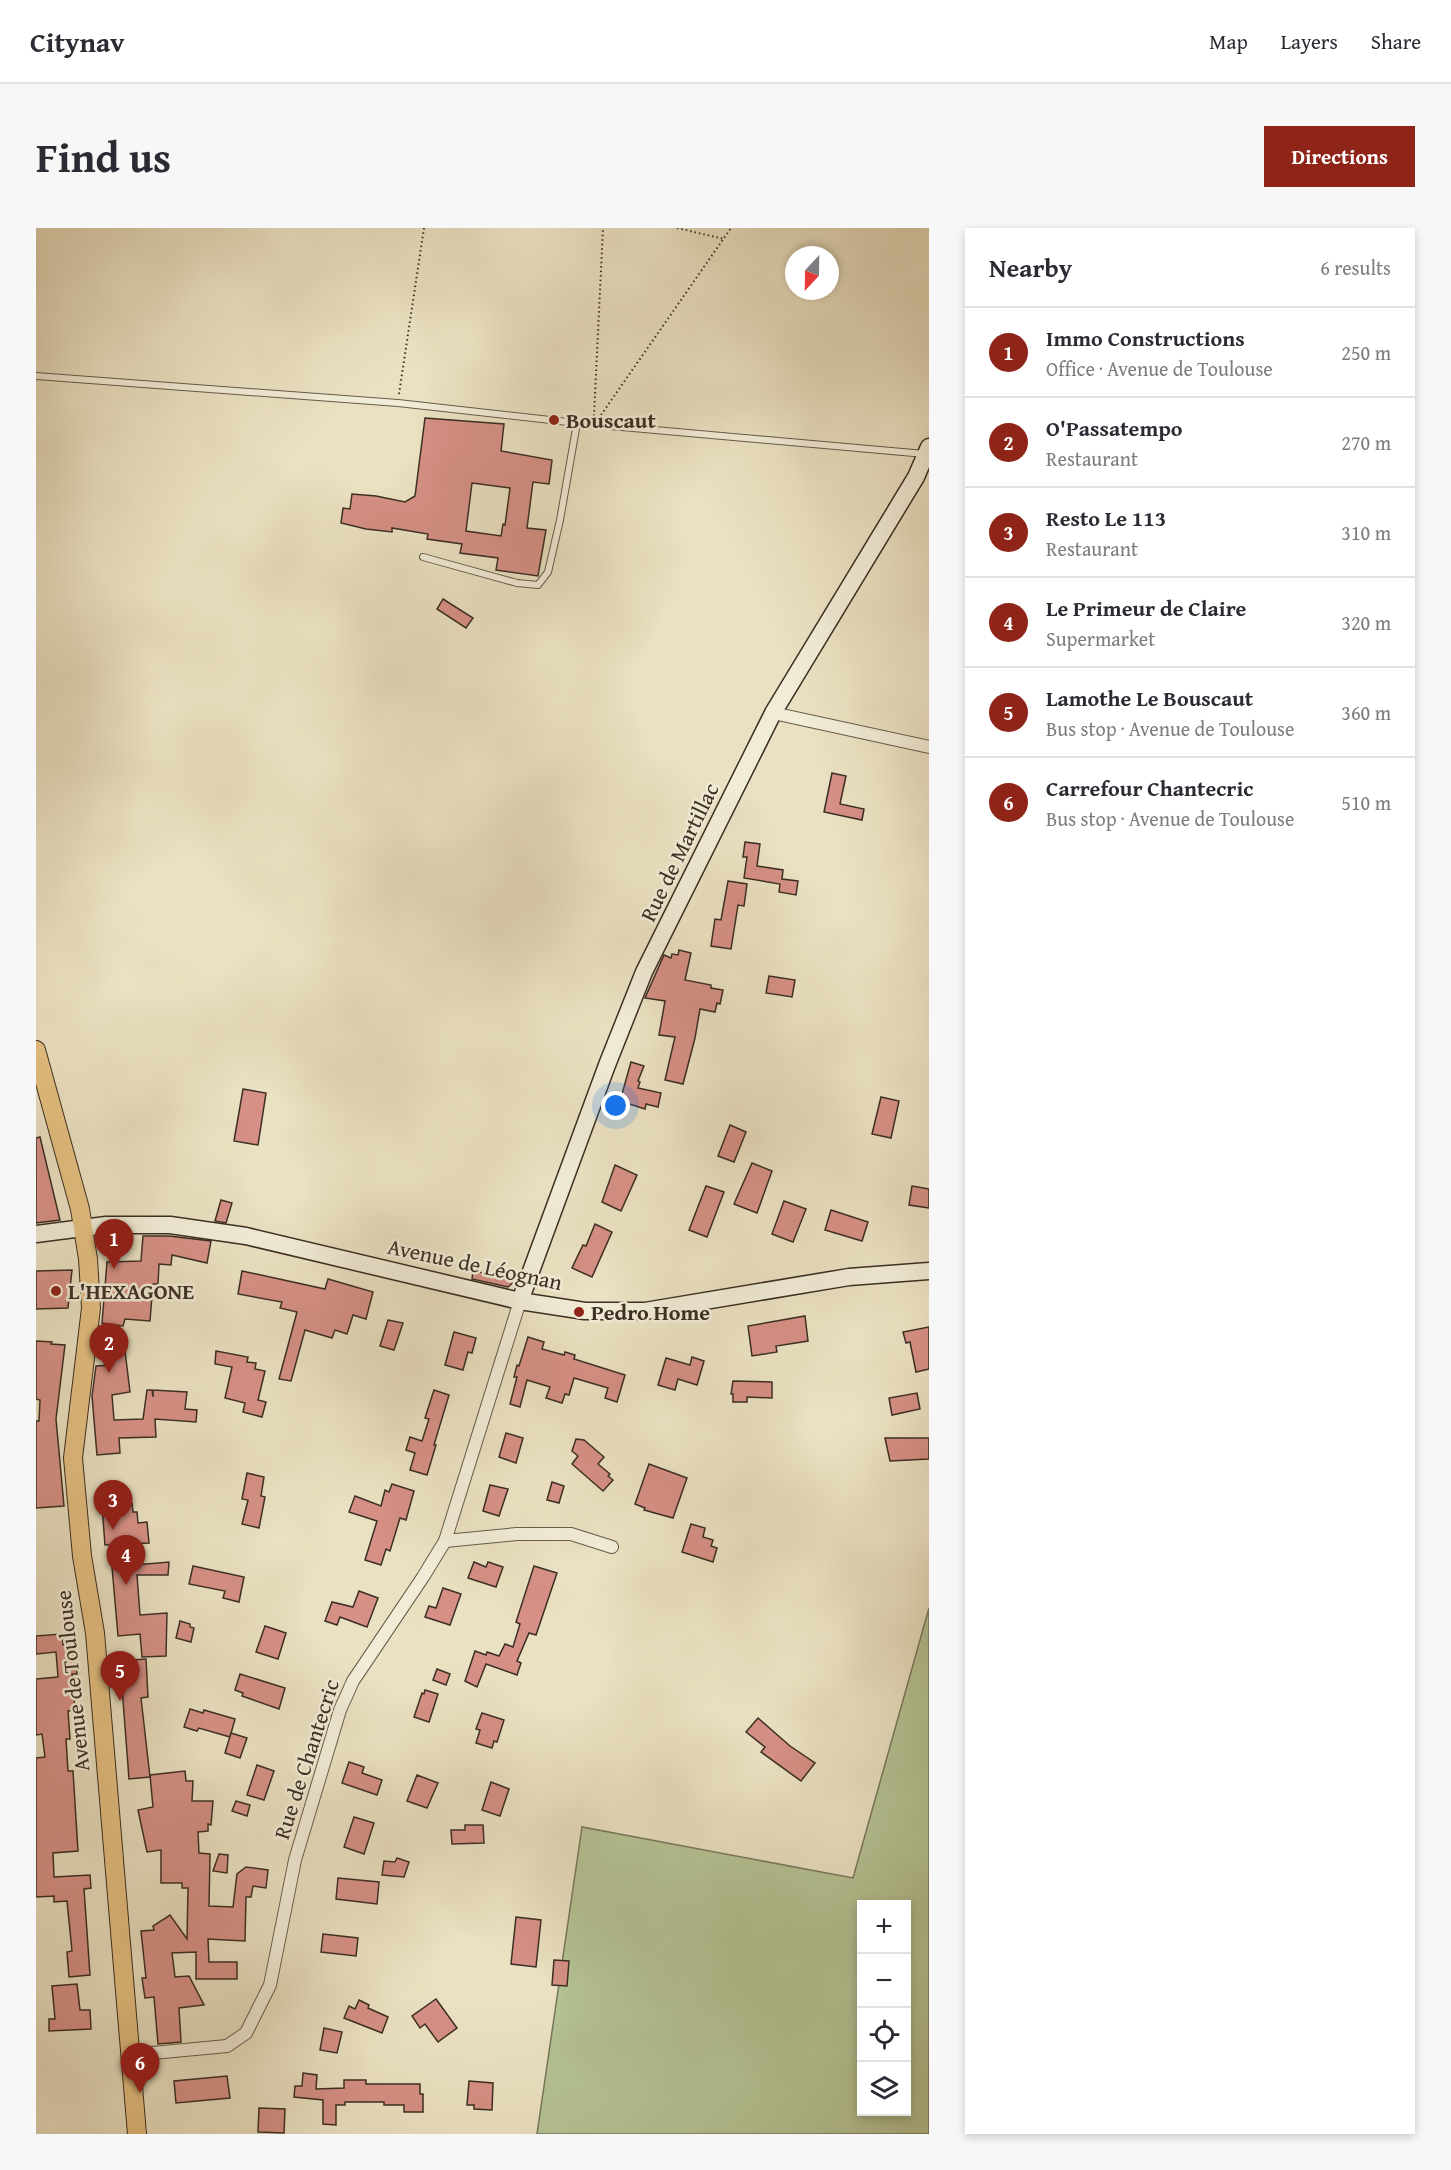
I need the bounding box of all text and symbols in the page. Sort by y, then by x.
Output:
text: Citynav [30,21,124,62]
text: Map [1209,26,1248,57]
text: Layers [1281,26,1338,57]
text: Share [1371,26,1421,57]
text: Find us [36,126,171,187]
button: Directions [1264,126,1415,187]
north arrow [785,246,839,300]
text: Nearby [989,248,1072,287]
text: 6 results [1320,253,1391,282]
text: Immo Constructions [1046,322,1245,354]
text: 1 [1003,338,1014,367]
text: 250 m [1341,338,1391,367]
text: Office · Avenue de Toulouse [1046,354,1273,383]
place label: Bouscaut [566,404,656,436]
text: O'Passatempo [1046,412,1182,444]
marker: Bouscaut [547,413,561,427]
text: 2 [1003,428,1014,457]
text: 270 m [1341,428,1391,457]
text: Restaurant [1046,444,1138,473]
text: Resto Le 113 [1046,502,1166,534]
text: 3 [1003,518,1014,547]
text: 310 m [1341,518,1391,547]
text: Restaurant [1046,534,1138,563]
text: Le Primeur de Claire [1046,592,1246,624]
text: 4 [1003,608,1014,637]
text: 320 m [1341,608,1391,637]
text: Supermarket [1046,624,1155,653]
text: Lamothe Le Bouscaut [1046,682,1253,714]
text: 5 [1003,698,1014,727]
text: 360 m [1341,698,1391,727]
text: Bus stop · Avenue de Toulouse [1046,714,1294,743]
text: Carrefour Chantecric [1046,772,1253,804]
street label: Rue de Martillac [632,777,726,927]
text: 6 [1003,788,1014,817]
text: 510 m [1341,788,1391,817]
text: Bus stop · Avenue de Toulouse [1046,804,1294,833]
your location [601,1091,630,1120]
pin: 1 [94,1220,134,1269]
street label: Avenue de Léognan [385,1230,566,1298]
place label: L'HEXAGONE [68,1275,194,1307]
marker: L'HEXAGONE [49,1284,63,1298]
place label: Pedro Home [591,1296,710,1328]
marker: Pedro Home [572,1305,586,1319]
pin: 2 [90,1324,128,1373]
pin: 3 [94,1480,133,1530]
pin: 4 [106,1536,146,1585]
street label: Avenue de Toulouse [47,1589,97,1773]
pin: 5 [100,1652,140,1701]
street label: Rue de Chantecric [265,1675,347,1843]
map controls [857,1900,911,2116]
button: + [857,1900,911,1954]
button: − [857,1954,911,2008]
button: locate [857,2008,911,2062]
pin: 6 [120,2044,160,2093]
button: layers [857,2062,911,2116]

